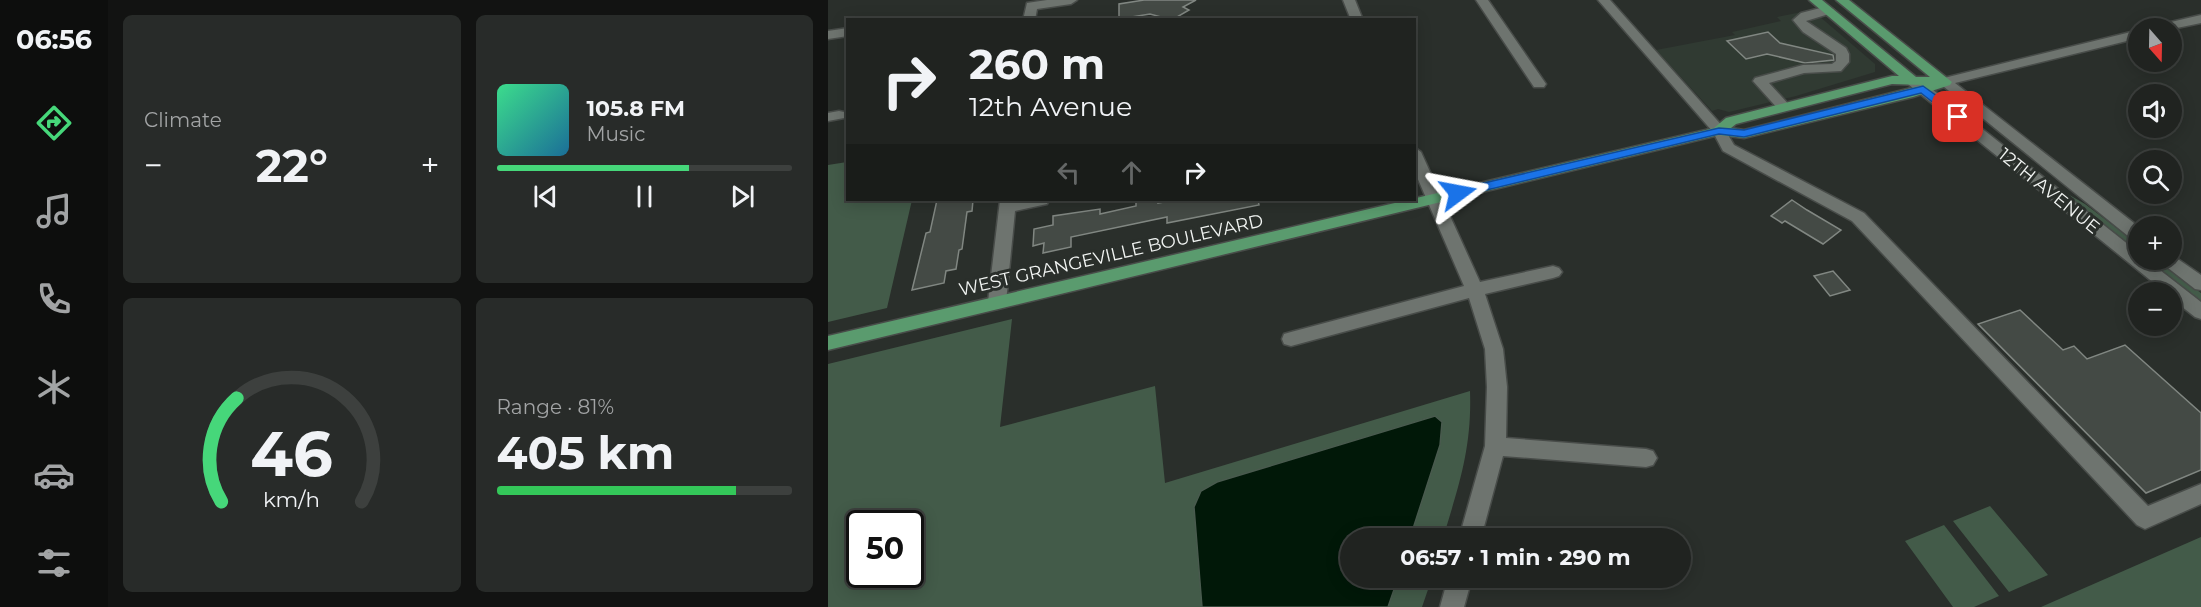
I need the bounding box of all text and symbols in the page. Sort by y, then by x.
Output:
north arrow [2128,18,2182,72]
map controls [2128,18,2182,336]
text: 06:56 [16,23,92,56]
text: 260 m [969,38,1105,90]
icon: right [870,42,948,120]
button: sound [2128,84,2182,138]
text: 12th Avenue [969,90,1132,123]
pin [1932,91,1983,142]
text: 105.8 FM [587,95,685,122]
icon: arrive [1941,100,1974,133]
icon: directions [33,102,75,144]
text: Climate [144,108,222,132]
text: Music [587,122,645,146]
text: 22° [256,138,328,193]
street label: 12TH AVENUE [1994,143,2104,239]
text: − [144,145,163,185]
text: + [421,145,439,185]
button: search [2128,150,2182,204]
icon: left [1052,156,1085,189]
icon: ahead [1115,156,1148,189]
icon: right [1178,156,1211,189]
position arrow [1426,161,1490,225]
icon: previous [529,180,562,213]
icon: pause [628,180,661,213]
icon: next [726,180,759,213]
icon: music [33,190,75,232]
street label: WEST GRANGEVILLE BOULEVARD [957,209,1265,301]
button: + [2128,216,2182,270]
icon: phone [33,278,75,320]
button: − [2128,282,2182,336]
icon: climate [33,366,75,408]
text: Range · 81% [497,395,614,419]
text: 46 [250,416,333,492]
text: 405 km [497,425,674,480]
icon: car [33,454,75,496]
text: km/h [263,486,320,512]
speed limit sign: 50 [846,510,924,588]
icon: filters [33,542,75,584]
text: 06:57 · 1 min · 290 m [1400,544,1631,571]

